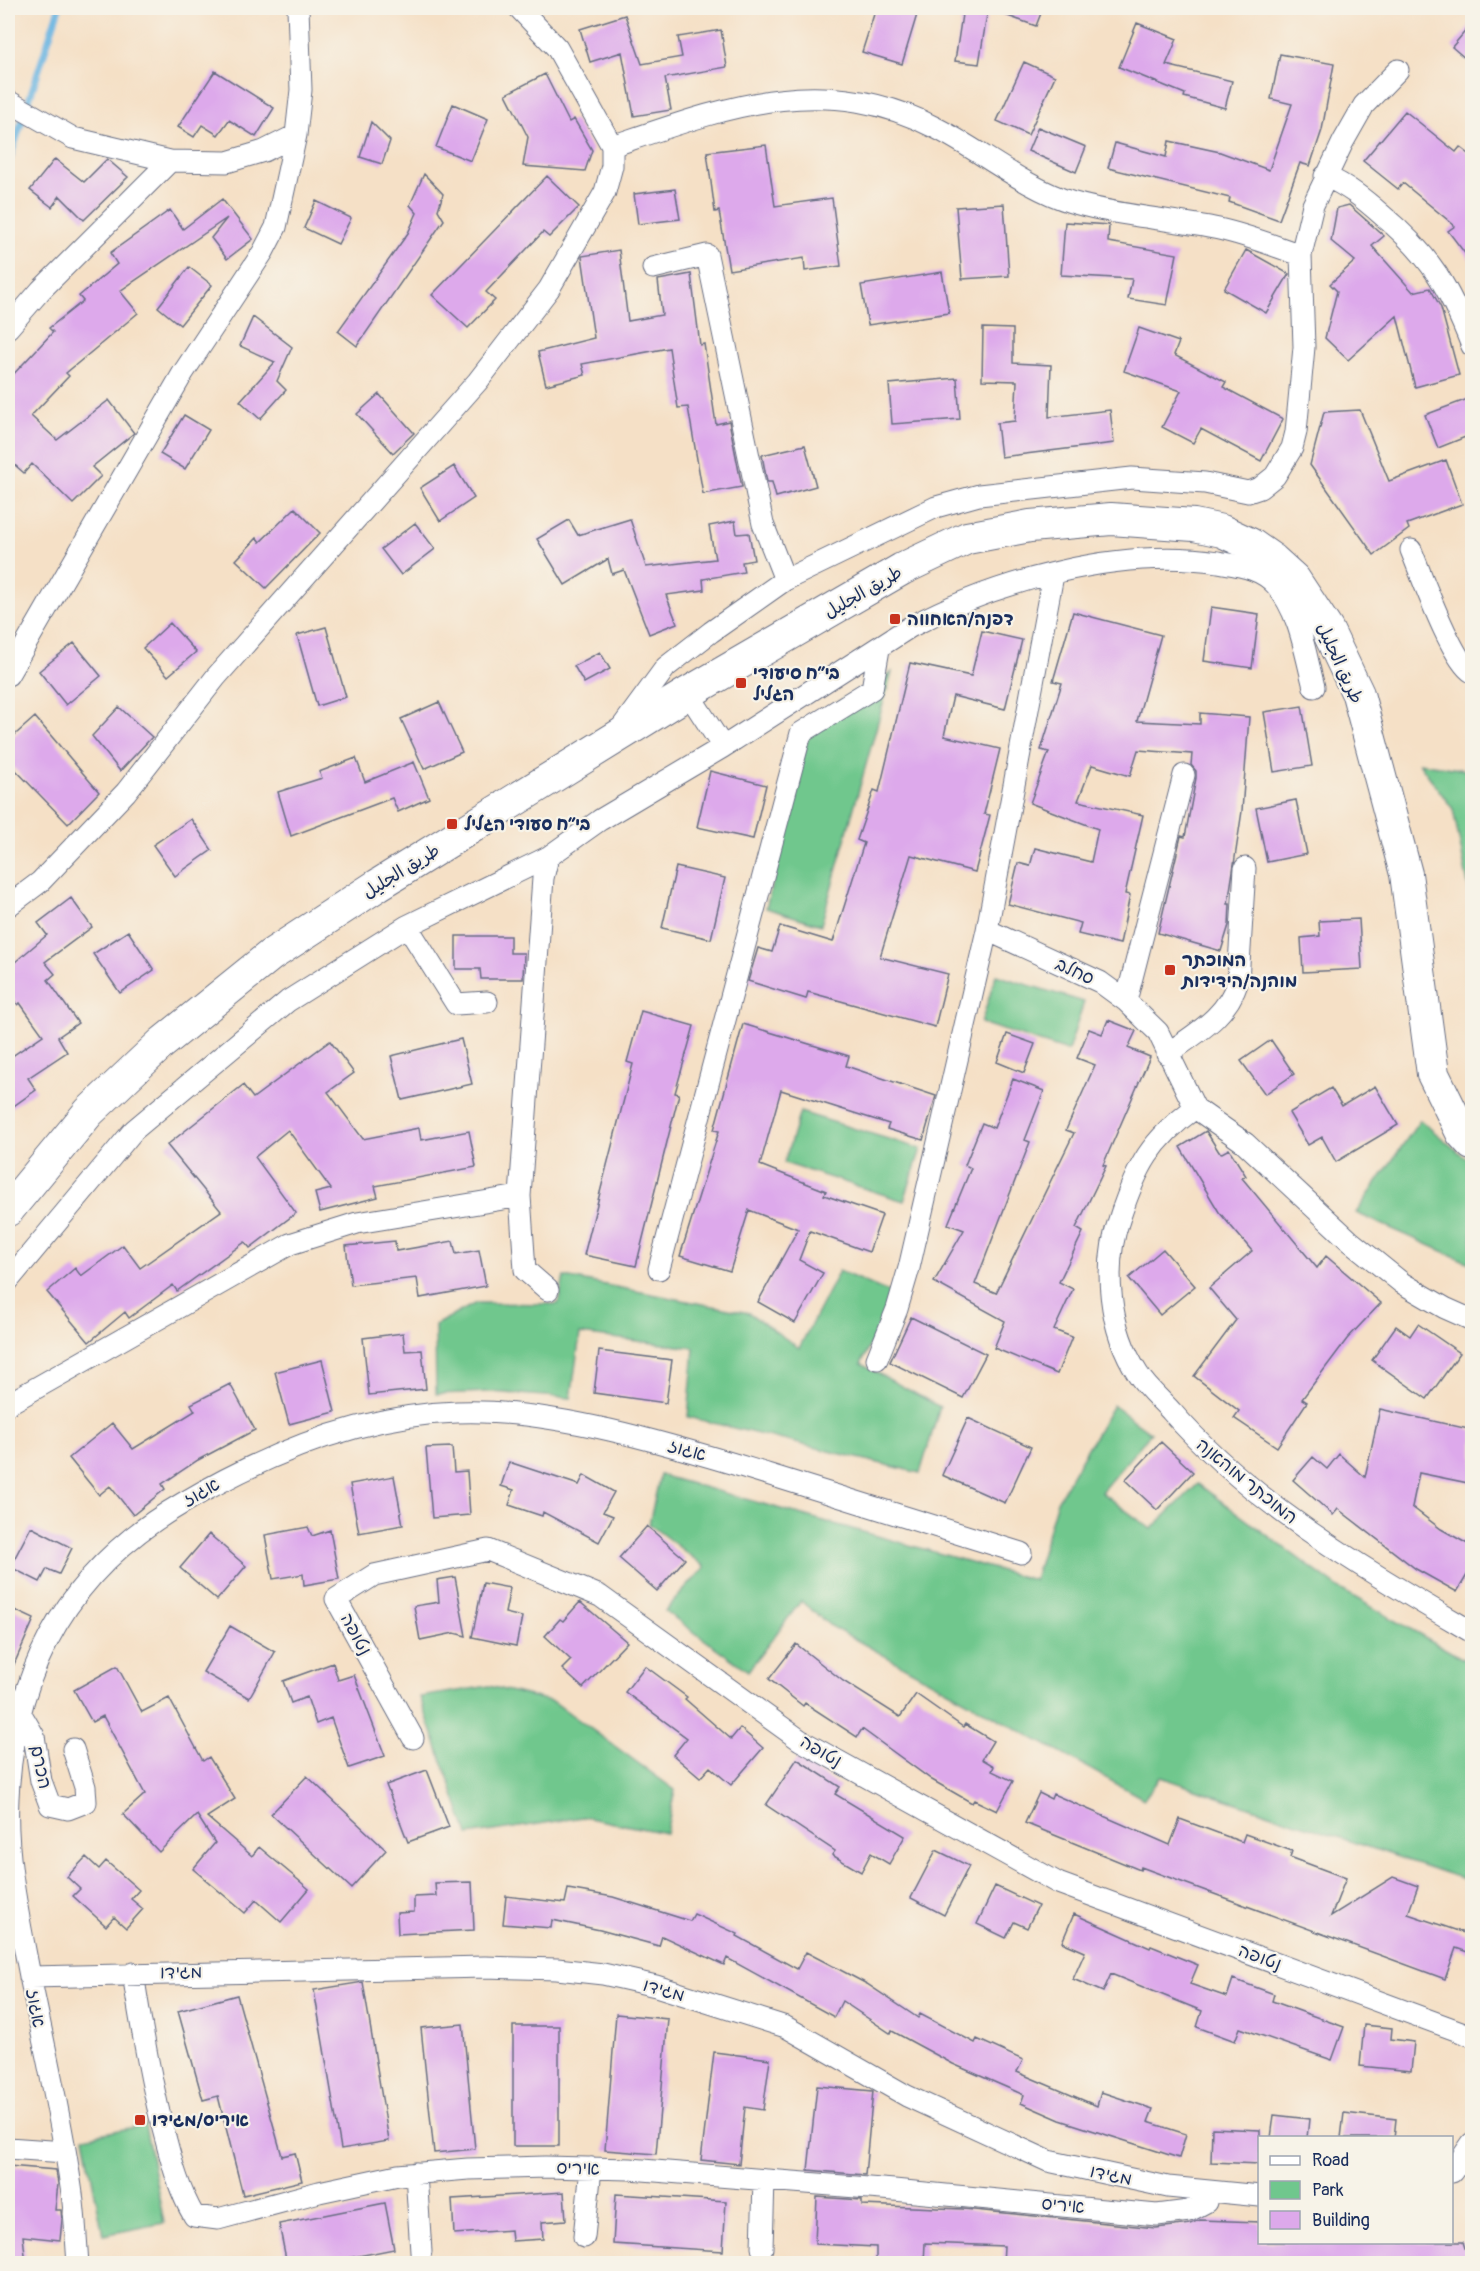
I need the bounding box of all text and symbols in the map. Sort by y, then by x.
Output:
street label: طريق الجليل [820,561,907,624]
place label: דפנה/האחווה [907,608,1014,631]
marker: דפנה/האחווה [888,612,902,626]
street label: طريق الجليل [1311,619,1368,707]
place label: בי״ח סיעודי הגליל [753,662,840,706]
marker: בי״ח סיעודי הגליל [734,676,748,690]
place label: בי״ח סעודי הגליל [464,813,590,836]
marker: בי״ח סעודי הגליל [445,817,459,831]
street label: طريق الجليل [358,839,444,904]
place label: המוכתר מוהנה/הידידות [1180,949,1297,993]
street label: סחלב [1052,953,1098,990]
marker: המוכתר מוהנה/הידידות [1163,963,1177,977]
street label: המוכתר מוהאנה [1191,1433,1302,1529]
street label: אגוז [665,1434,709,1467]
street label: אגוז [179,1473,224,1512]
street label: נטופה [335,1609,376,1659]
street label: נטופה [796,1730,846,1773]
street label: הכרם [25,1743,56,1791]
street label: נטופה [1235,1939,1285,1976]
street label: מגידו [160,1961,202,1984]
street label: מגידו [640,1974,687,2007]
street label: אגוז [21,1987,51,2030]
place label: איריס/מגידו [152,2109,249,2132]
marker: איריס/מגידו [133,2113,147,2127]
legend [1258,2136,1453,2244]
text: Road [1312,2149,1349,2172]
street label: איריס [556,2157,600,2180]
street label: מגידו [1088,2160,1134,2191]
text: Park [1312,2179,1344,2202]
street label: איריס [1040,2192,1086,2219]
text: Building [1312,2209,1370,2232]

